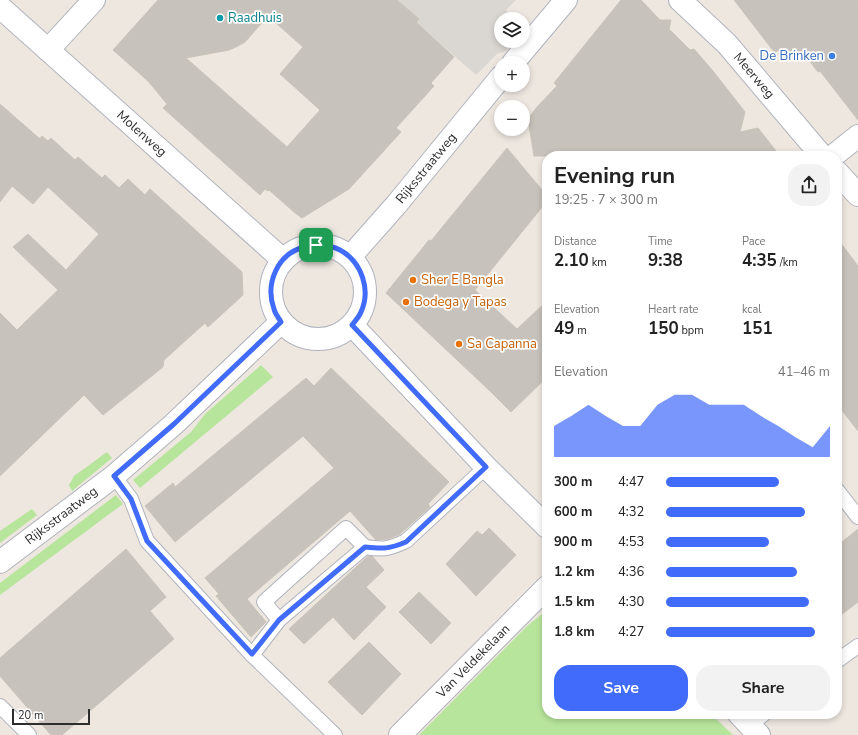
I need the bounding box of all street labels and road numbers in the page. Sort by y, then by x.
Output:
street label: Meerweg [729,49,779,103]
street label: Molenweg [113,106,171,161]
street label: Rijksstraatweg [392,129,461,207]
street label: Rijksstraatweg [21,482,101,549]
street label: Van Veldekelaan [432,620,514,703]

